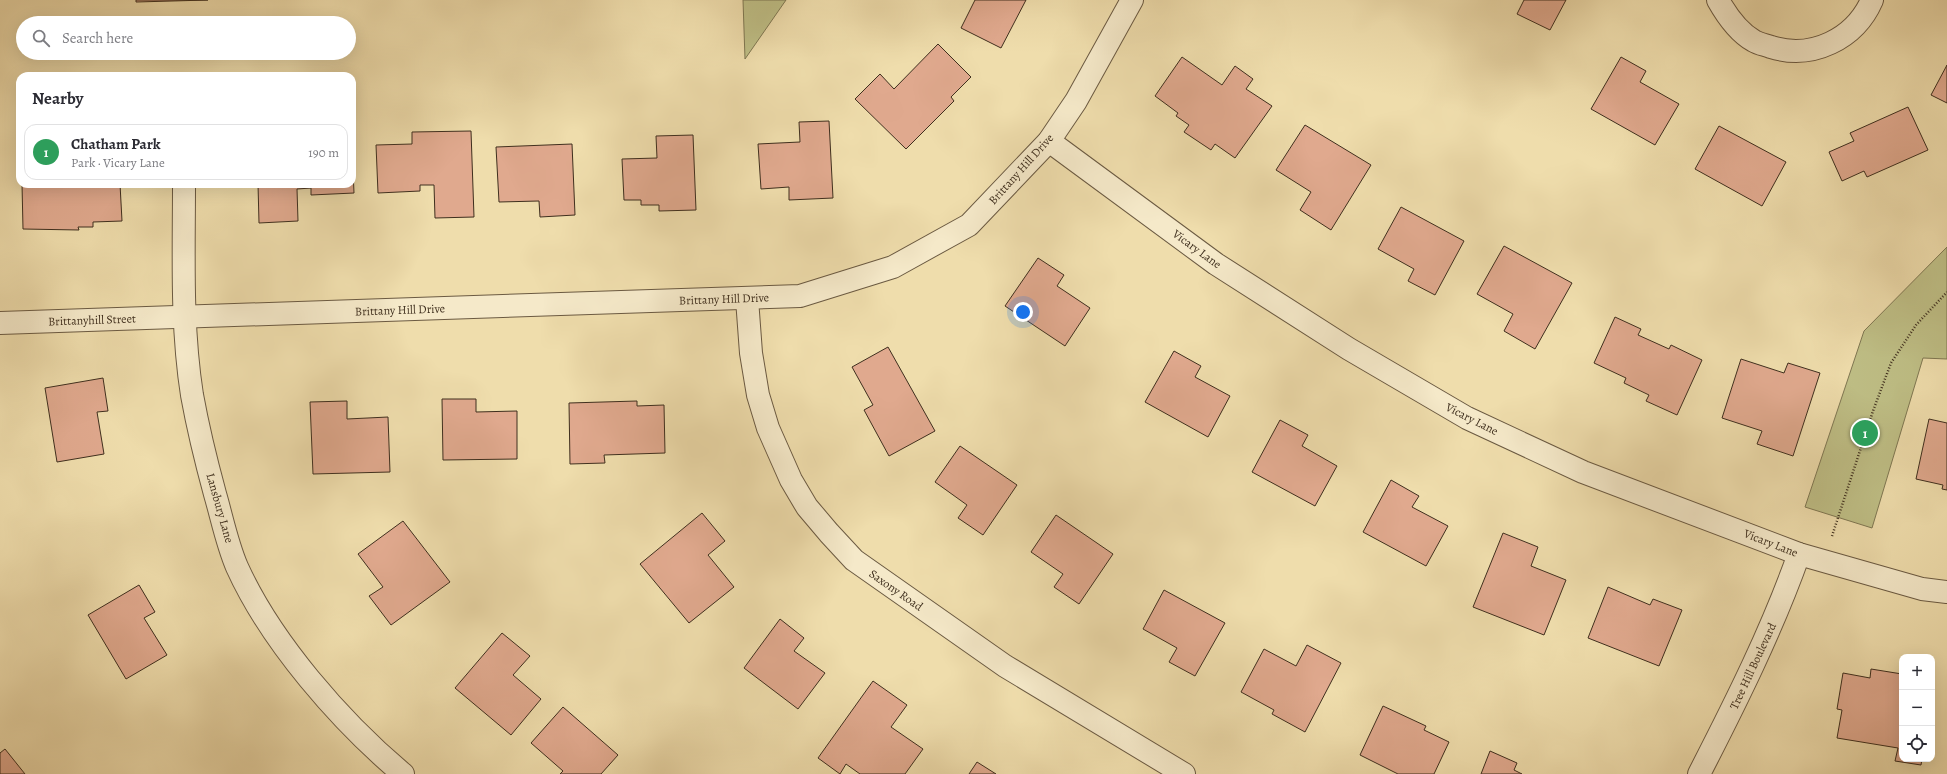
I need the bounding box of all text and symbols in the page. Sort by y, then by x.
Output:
search box [16,16,356,60]
icon: search [30,27,52,49]
text: Search here [62,28,133,48]
text: Nearby [32,87,83,110]
street label: Brittany Hill Drive [985,130,1057,208]
text: Chatham Park [71,134,161,154]
text: 1 [44,144,48,161]
text: 190 m [308,144,339,161]
text: Park · Vicary Lane [71,154,165,171]
street label: Vicary Lane [1168,225,1225,272]
street label: Brittany Hill Drive [679,289,769,309]
street label: Brittany Hill Drive [355,300,445,320]
your location [1013,302,1033,322]
street label: Brittanyhill Street [48,310,136,330]
street label: Vicary Lane [1442,398,1501,439]
pin: 1 [1852,418,1878,448]
street label: Lansbury Lane [202,471,238,545]
street label: Vicary Lane [1741,525,1800,561]
street label: Saxony Road [866,566,927,615]
street label: Tree Hill Boulevard [1726,620,1780,712]
map controls [1899,654,1935,762]
button: + [1899,654,1935,690]
button: − [1899,690,1935,726]
button: locate [1899,726,1935,762]

